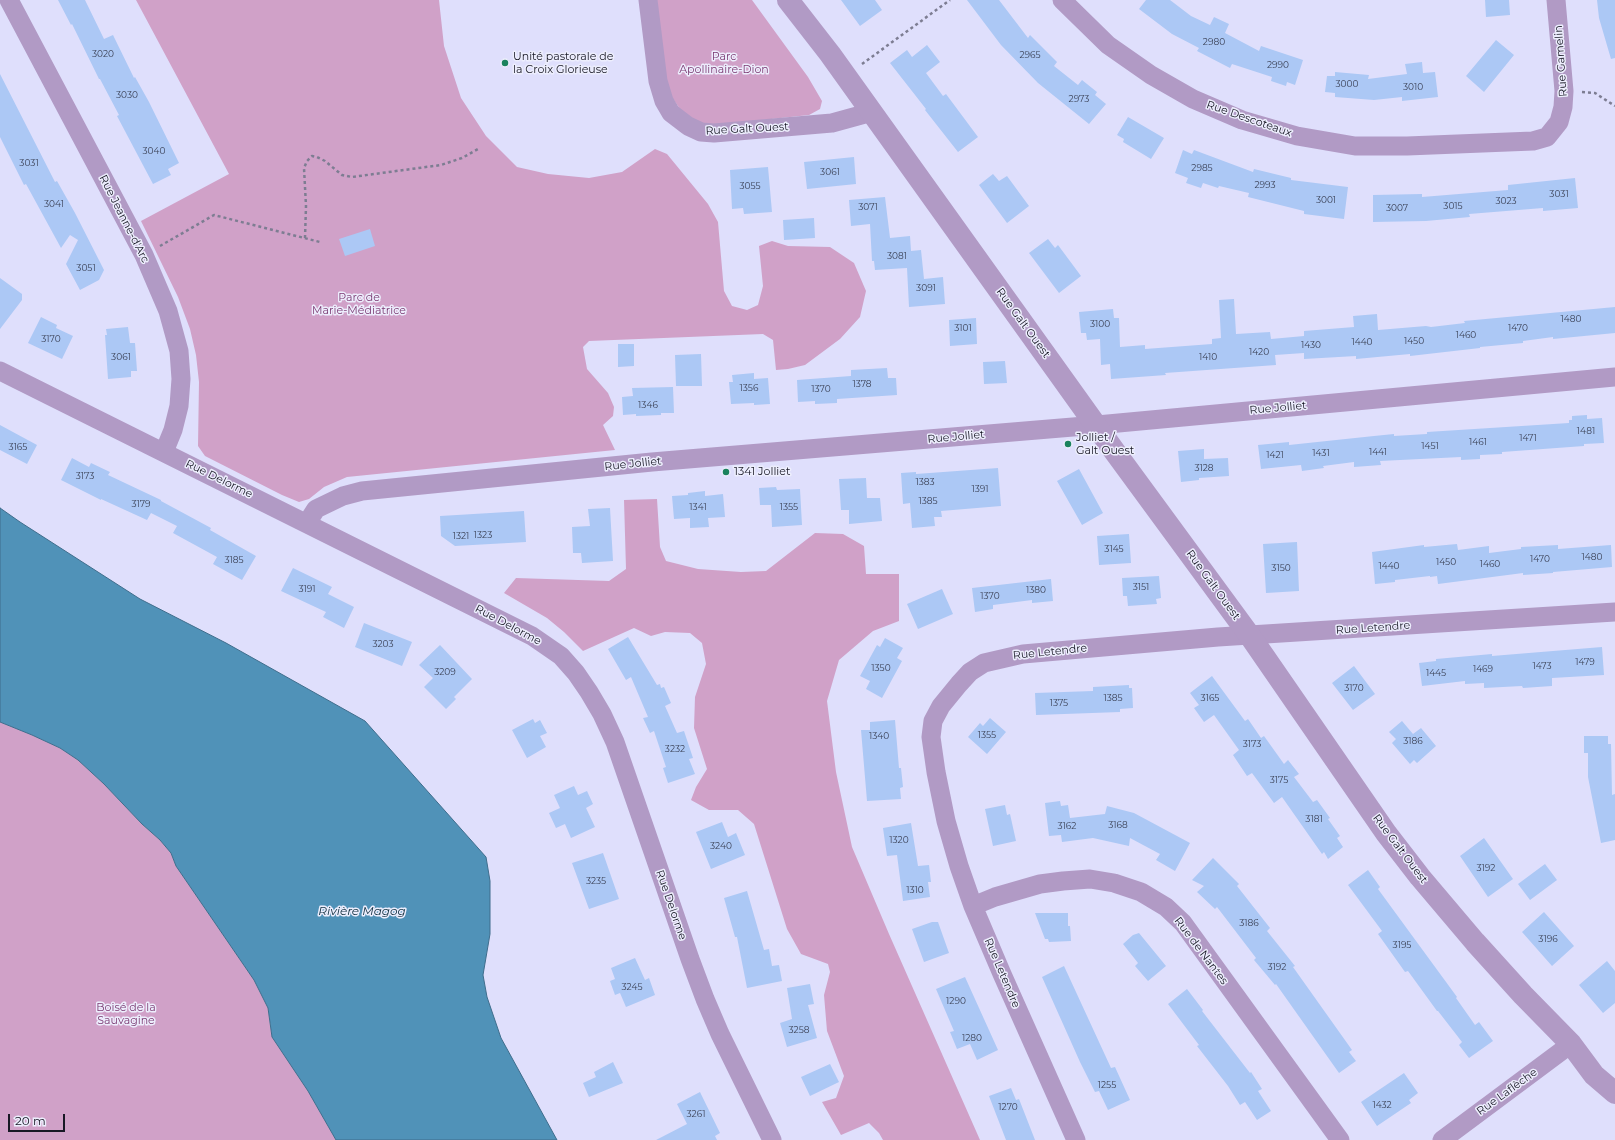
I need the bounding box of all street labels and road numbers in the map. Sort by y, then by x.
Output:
street label: Rue Gamelin [1552,25,1570,97]
street label: Rue Descoteaux [1205,98,1293,140]
street label: Rue Galt Ouest [705,120,789,138]
street label: Rue Jeanne-d'Arc [96,173,152,265]
street label: Rue Galt Ouest [993,285,1053,361]
street label: Rue Jolliet [1249,399,1307,417]
street label: Rue Jolliet [927,428,985,446]
street label: Rue Jolliet [604,454,662,474]
street label: Rue Delorme [183,457,255,501]
street label: Rue Galt Ouest [1183,547,1243,623]
street label: Rue Delorme [473,602,543,648]
street label: Rue Letendre [1335,619,1411,637]
street label: Rue Letendre [1012,642,1088,662]
street label: Rue Galt Ouest [1370,812,1430,886]
street label: Rue Delorme [653,868,689,942]
street label: Rue de Nantes [1171,915,1231,987]
street label: Rue Letendre [981,936,1023,1010]
street label: Rue Laflèche [1474,1066,1540,1118]

